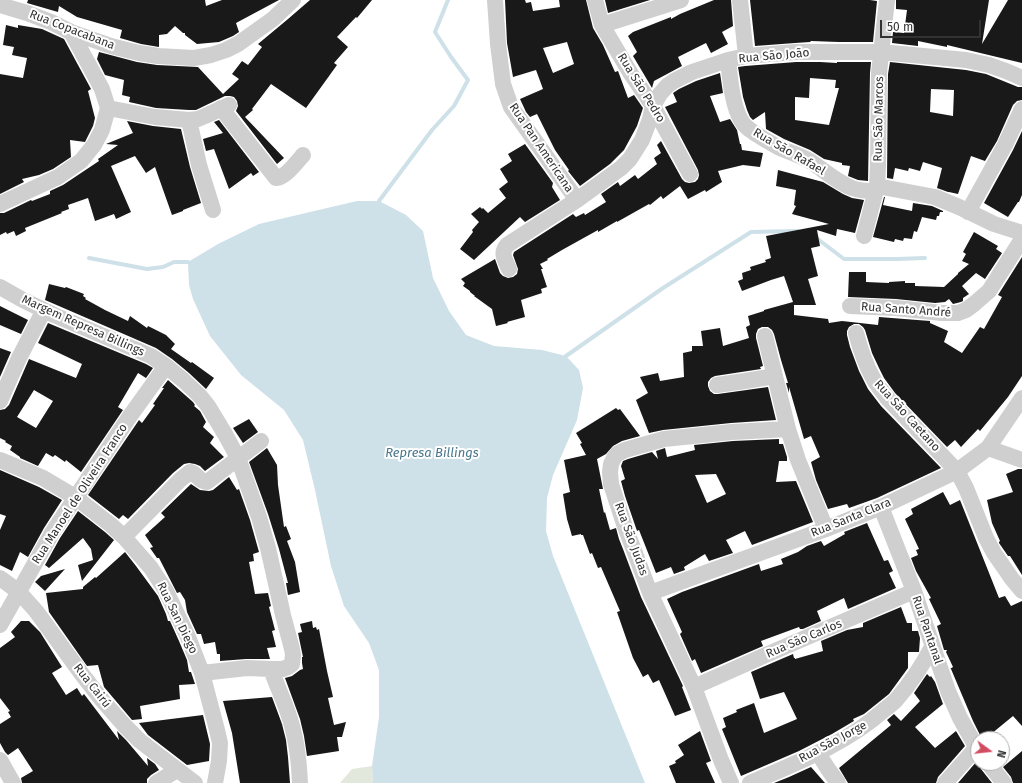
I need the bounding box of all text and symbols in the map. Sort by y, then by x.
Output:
street label: Rua Copacabana [27,7,117,53]
scale bar [882,12,983,38]
text: 50 m [887,20,913,34]
street label: Rua São João [738,46,810,66]
street label: Rua São Pedro [614,51,668,125]
street label: Rua São Marcos [871,76,887,162]
street label: Rua Pan Americana [506,101,576,195]
street label: Rua São Rafael [750,125,828,179]
street label: Margem Represa Billings [19,292,147,360]
street label: Rua Santo André [860,300,952,320]
street label: Rua São Caetano [871,377,943,455]
street label: Rua Manoel de Oliveira Franco [29,421,131,567]
water label: Represa Billings [385,445,479,461]
street label: Rua Santa Clara [809,495,893,541]
street label: Rua São Judas [611,500,651,578]
street label: Rua San Diego [153,580,201,656]
street label: Rua Pantanal [909,594,945,666]
street label: Rua São Carlos [764,617,844,661]
street label: Rua Cairú [70,661,114,711]
street label: Rua São Jorge [797,718,869,766]
north arrow [970,731,1010,771]
text: N [994,749,1008,759]

